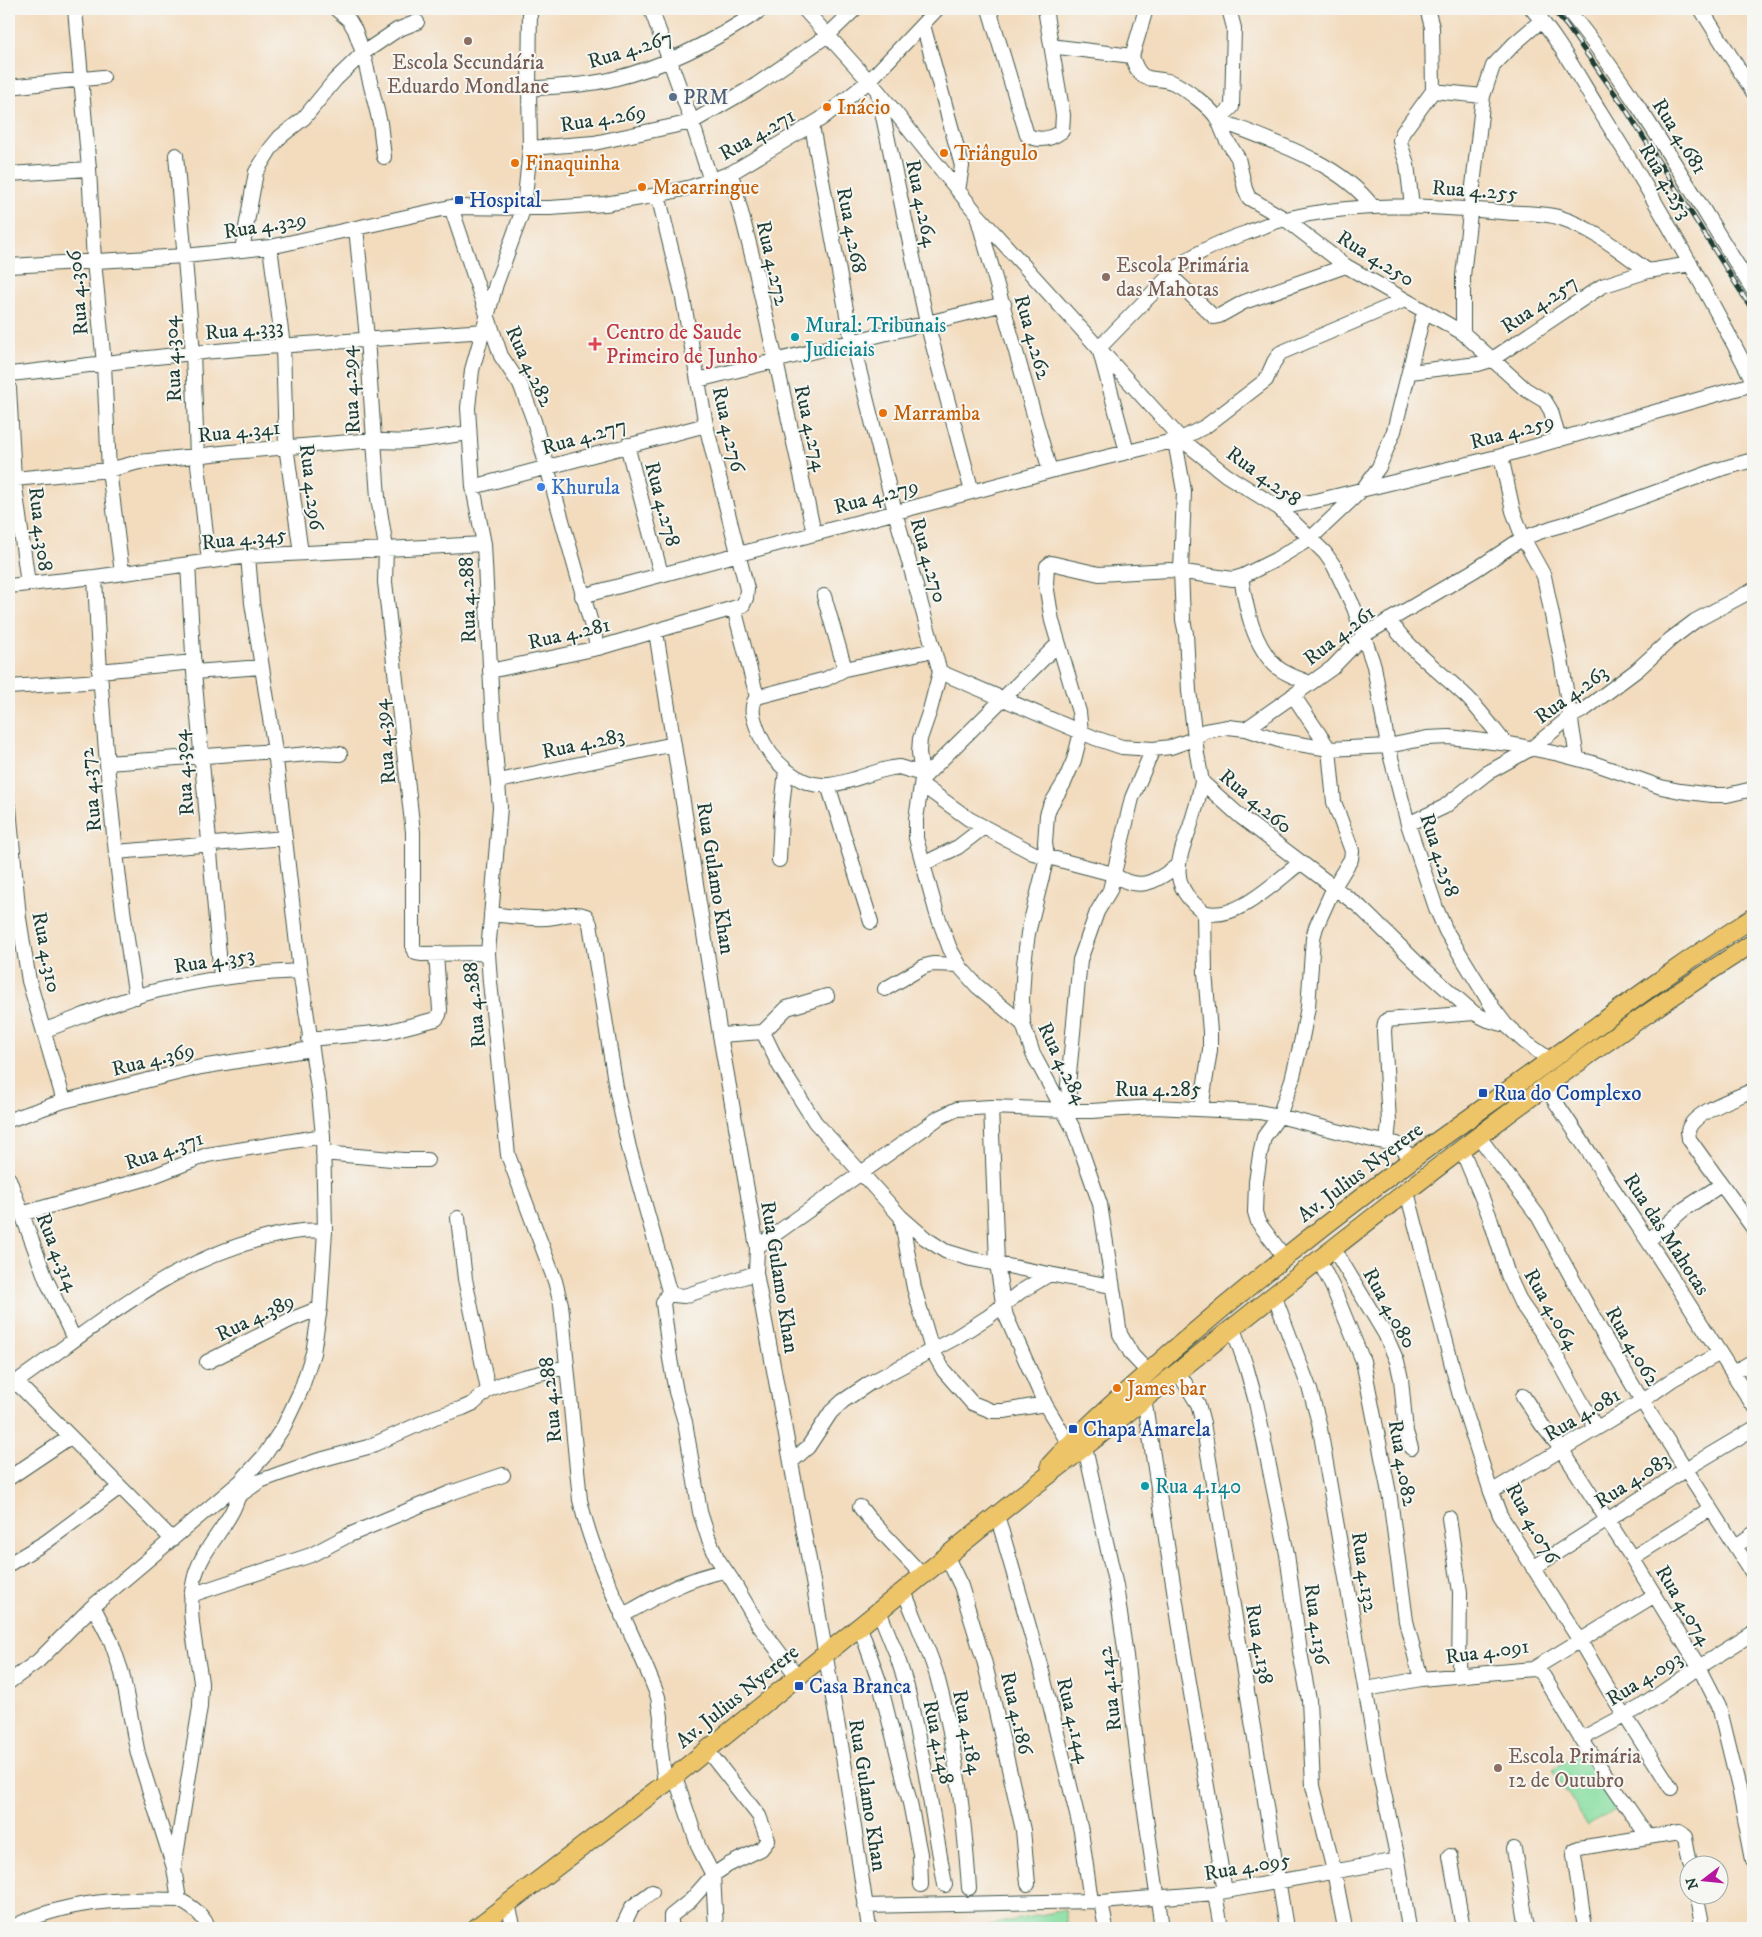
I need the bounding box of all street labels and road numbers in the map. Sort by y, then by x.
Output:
street label: Rua 4.267 [585,25,676,75]
street label: Rua 4.681 [1646,94,1712,179]
street label: Rua 4.269 [558,99,648,139]
street label: Rua 4.271 [715,103,800,167]
street label: Rua 4.253 [1632,139,1698,224]
street label: Rua 4.264 [899,157,943,250]
street label: Rua 4.255 [1431,175,1519,207]
street label: Rua 4.268 [830,185,872,275]
street label: Rua 4.329 [222,207,309,245]
street label: Rua 4.272 [750,218,795,309]
street label: Rua 4.250 [1332,225,1419,293]
street label: Rua 4.306 [61,248,95,336]
street label: Rua 4.257 [1496,270,1583,340]
street label: Rua 4.262 [1008,292,1057,383]
street label: Rua 4.304 [158,314,188,403]
street label: Rua 4.333 [204,314,284,346]
street label: Rua 4.282 [499,322,559,412]
street label: Rua 4.294 [335,344,367,435]
street label: Rua 4.274 [787,383,833,475]
street label: Rua 4.276 [706,384,751,475]
street label: Rua 4.259 [1467,408,1557,456]
street label: Rua 4.277 [539,412,630,461]
street label: Rua 4.341 [197,415,282,449]
street label: Rua 4.258 [1221,441,1306,513]
street label: Rua 4.296 [293,442,329,533]
street label: Rua 4.278 [638,459,686,549]
street label: Rua 4.279 [831,473,921,521]
street label: Rua 4.308 [22,485,58,573]
street label: Rua 4.270 [904,515,953,606]
street label: Rua 4.345 [200,522,288,556]
street label: Rua 4.288 [453,556,482,644]
street label: Rua 4.261 [1299,600,1381,672]
street label: Rua 4.281 [526,612,613,656]
street label: Rua 4.263 [1530,660,1613,730]
street label: Rua 4.394 [368,697,402,786]
street label: Rua 4.283 [540,723,627,765]
street label: Rua 4.304 [167,728,201,817]
street label: Rua 4.372 [74,746,108,833]
street label: Rua 4.260 [1213,764,1297,840]
street label: Rua Gulamo Khan [690,800,740,956]
street label: Rua 4.258 [1413,810,1465,900]
street label: Rua 4.310 [25,910,67,995]
street label: Rua 4.353 [172,942,256,980]
street label: Rua 4.288 [458,961,492,1049]
street label: Rua 4.284 [1031,1018,1093,1110]
street label: Rua 4.369 [109,1037,197,1083]
street label: Rua 4.285 [1115,1077,1201,1103]
street label: Av. Julius Nyerere [1292,1117,1429,1229]
street label: Rua 4.371 [121,1125,207,1177]
street label: Rua das Mahotas [1617,1169,1715,1300]
street label: Rua Gulamo Khan [754,1199,804,1355]
street label: Rua 4.314 [30,1209,85,1296]
street label: Rua 4.080 [1356,1264,1422,1353]
street label: Rua 4.064 [1518,1264,1585,1356]
street label: Rua 4.389 [212,1288,299,1348]
street label: Rua 4.062 [1599,1302,1666,1392]
street label: Rua 4.288 [534,1356,568,1444]
street label: Rua 4.081 [1540,1382,1625,1448]
street label: Rua 4.082 [1382,1418,1423,1509]
street label: Rua 4.083 [1590,1447,1675,1515]
street label: Rua 4.076 [1499,1479,1565,1569]
street label: Rua 4.132 [1345,1530,1383,1615]
street label: Rua 4.074 [1649,1561,1718,1651]
street label: Rua 4.136 [1297,1582,1335,1667]
street label: Rua 4.138 [1239,1602,1279,1686]
street label: Rua 4.091 [1443,1633,1531,1671]
street label: Av. Julius Nyerere [671,1639,805,1754]
street label: Rua 4.142 [1092,1644,1128,1733]
street label: Rua 4.093 [1602,1645,1687,1712]
street label: Rua 4.186 [994,1669,1038,1758]
street label: Rua 4.144 [1050,1675,1096,1766]
street label: Rua 4.184 [946,1688,988,1777]
street label: Rua 4.148 [916,1698,960,1787]
street label: Rua Gulamo Khan [842,1717,892,1873]
street label: Rua 4.095 [1202,1847,1292,1887]

